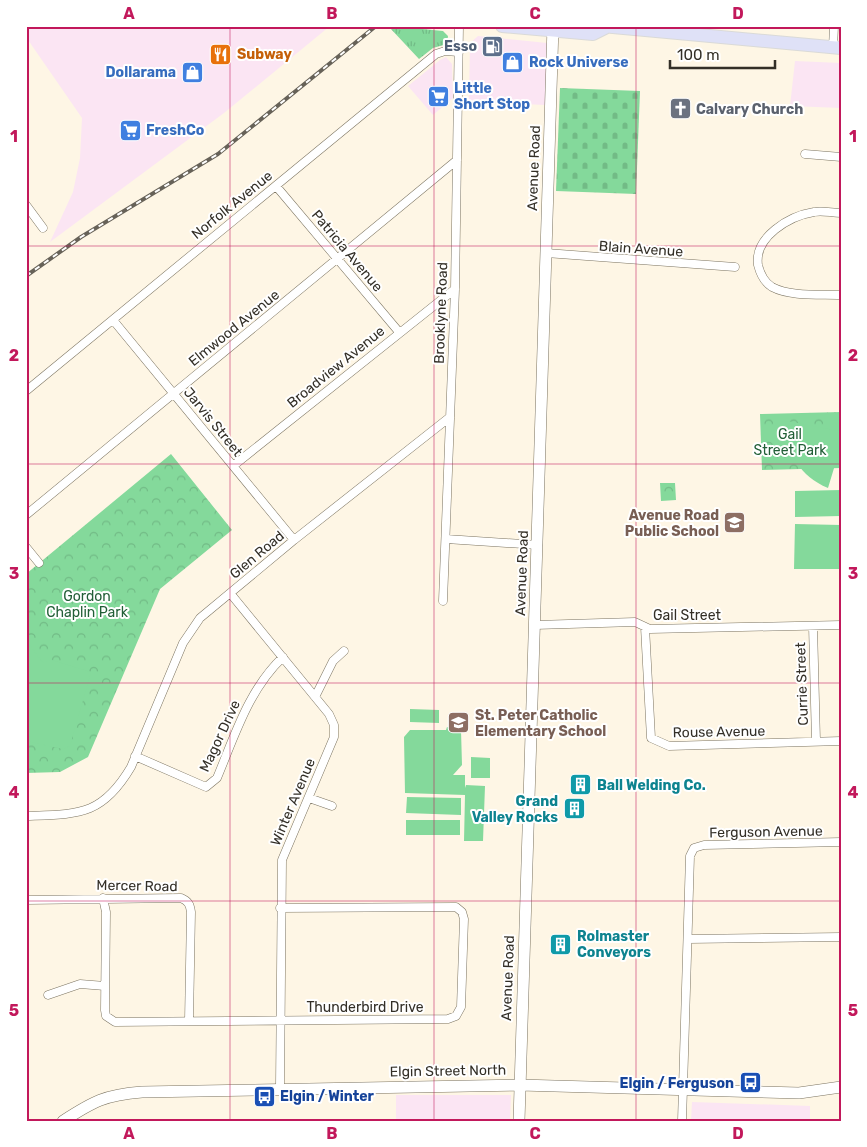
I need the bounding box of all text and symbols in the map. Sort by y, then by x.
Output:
text: A [123,4,135,23]
text: B [326,4,338,23]
text: C [529,4,541,23]
text: D [732,4,744,23]
fuel station icon: Esso [481,34,505,58]
place label: Esso [444,38,477,55]
scale bar [670,38,774,70]
restaurant icon: Subway [209,42,233,66]
place label: Subway [237,46,292,63]
text: 100 m [677,46,719,64]
shop icon: Rock Universe [501,50,525,74]
place label: Rock Universe [529,54,628,71]
shop icon: Dollarama [180,60,204,84]
place label: Dollarama [106,64,176,81]
place label: Little Short Stop [454,80,530,113]
supermarket icon: Little Short Stop [426,84,450,108]
church icon: Calvary Church [668,97,692,121]
place label: Calvary Church [696,101,803,118]
supermarket icon: FreshCo [118,118,142,142]
place label: FreshCo [146,122,204,139]
street label: Avenue Road [524,125,544,211]
text: 1 [10,127,18,146]
text: 1 [849,127,857,146]
street label: Norfolk Avenue [188,167,276,243]
street label: Patricia Avenue [308,207,386,296]
street label: Blain Avenue [598,238,684,260]
street label: Brooklyne Road [431,262,451,364]
street label: Elmwood Avenue [185,286,283,370]
street label: Broadview Avenue [284,322,388,412]
text: 2 [9,346,19,365]
text: 2 [848,346,858,365]
street label: Jarvis Street [180,384,246,460]
park label: Gail Street Park [753,426,827,459]
place label: Avenue Road Public School [625,507,719,540]
school or university icon: Avenue Road Public School [723,511,747,535]
street label: Glen Road [226,527,288,583]
street label: Avenue Road [512,530,532,616]
text: 3 [9,564,19,583]
text: 3 [848,564,858,583]
park label: Gordon Chaplin Park [46,588,129,621]
street label: Gail Street [653,607,721,624]
street label: Currie Street [792,641,812,726]
street label: Magor Drive [196,697,244,775]
place label: St. Peter Catholic Elementary School [475,707,606,740]
school or university icon: St. Peter Catholic Elementary School [447,711,471,735]
street label: Rouse Avenue [673,723,766,741]
street label: Winter Avenue [267,756,319,848]
building icon: Ball Welding Co. [569,773,593,797]
place label: Ball Welding Co. [597,777,706,794]
text: 4 [9,783,20,802]
text: 4 [848,783,859,802]
place label: Grand Valley Rocks [472,793,558,826]
building icon: Grand Valley Rocks [562,797,586,821]
street label: Ferguson Avenue [709,823,823,841]
street label: Mercer Road [96,877,178,895]
place label: Rolmaster Conveyors [577,928,651,961]
building icon: Rolmaster Conveyors [549,932,573,956]
street label: Avenue Road [498,935,518,1021]
street label: Thunderbird Drive [306,999,424,1016]
text: 5 [9,1001,19,1020]
text: 5 [848,1001,858,1020]
street label: Elgin Street North [390,1061,506,1081]
bus stop icon: Elgin / Ferguson [738,1071,762,1095]
place label: Elgin / Ferguson [619,1075,734,1092]
bus stop icon: Elgin / Winter [252,1084,276,1108]
place label: Elgin / Winter [280,1088,375,1105]
text: A [123,1124,135,1143]
text: B [326,1124,338,1143]
text: C [529,1124,541,1143]
text: D [732,1124,744,1143]

